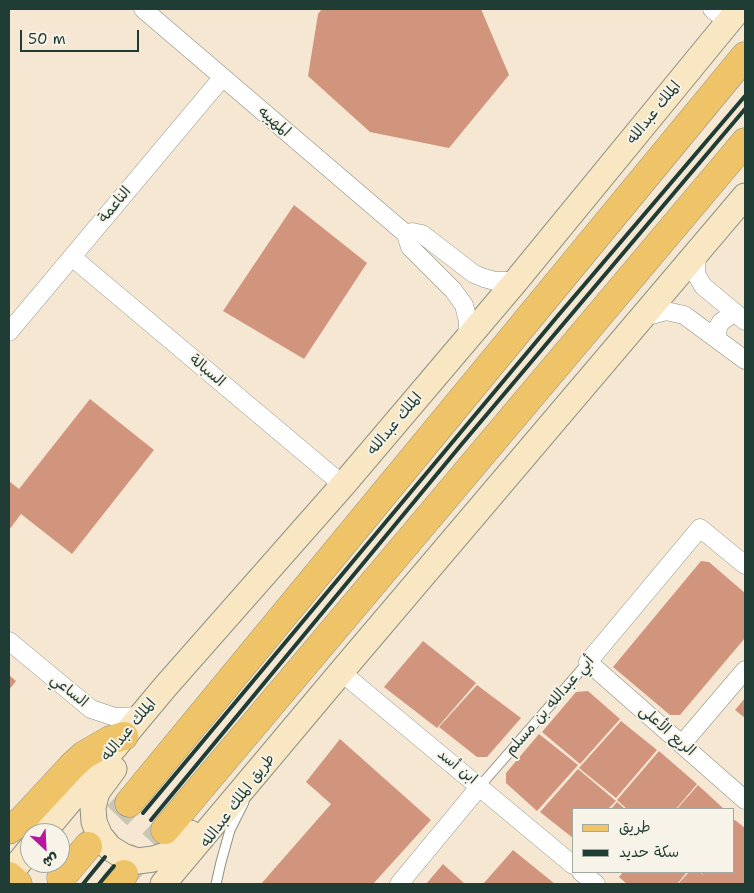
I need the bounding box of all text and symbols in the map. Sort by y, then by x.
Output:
scale bar [22,20,141,52]
text: 50 m [28,29,66,49]
street label: الملك عبدالله [623,78,685,148]
street label: المهيبه [254,103,294,141]
street label: الناعمة [95,183,135,227]
street label: السبالة [186,351,228,391]
street label: الملك عبدالله [364,389,426,459]
street label: أبي عبدالله بن مسلم [502,652,598,760]
street label: الساعي [47,670,91,712]
street label: الملك عبدالله [98,695,160,765]
street label: الريع الأعلى [635,702,699,760]
street label: ابن أسد [433,746,481,788]
street label: طريق الملك عبدالله [197,751,279,851]
legend [572,808,734,873]
text: طريق [619,817,651,837]
north arrow [20,823,70,873]
text: سكة حديد [619,842,679,862]
text: ش [40,849,62,872]

